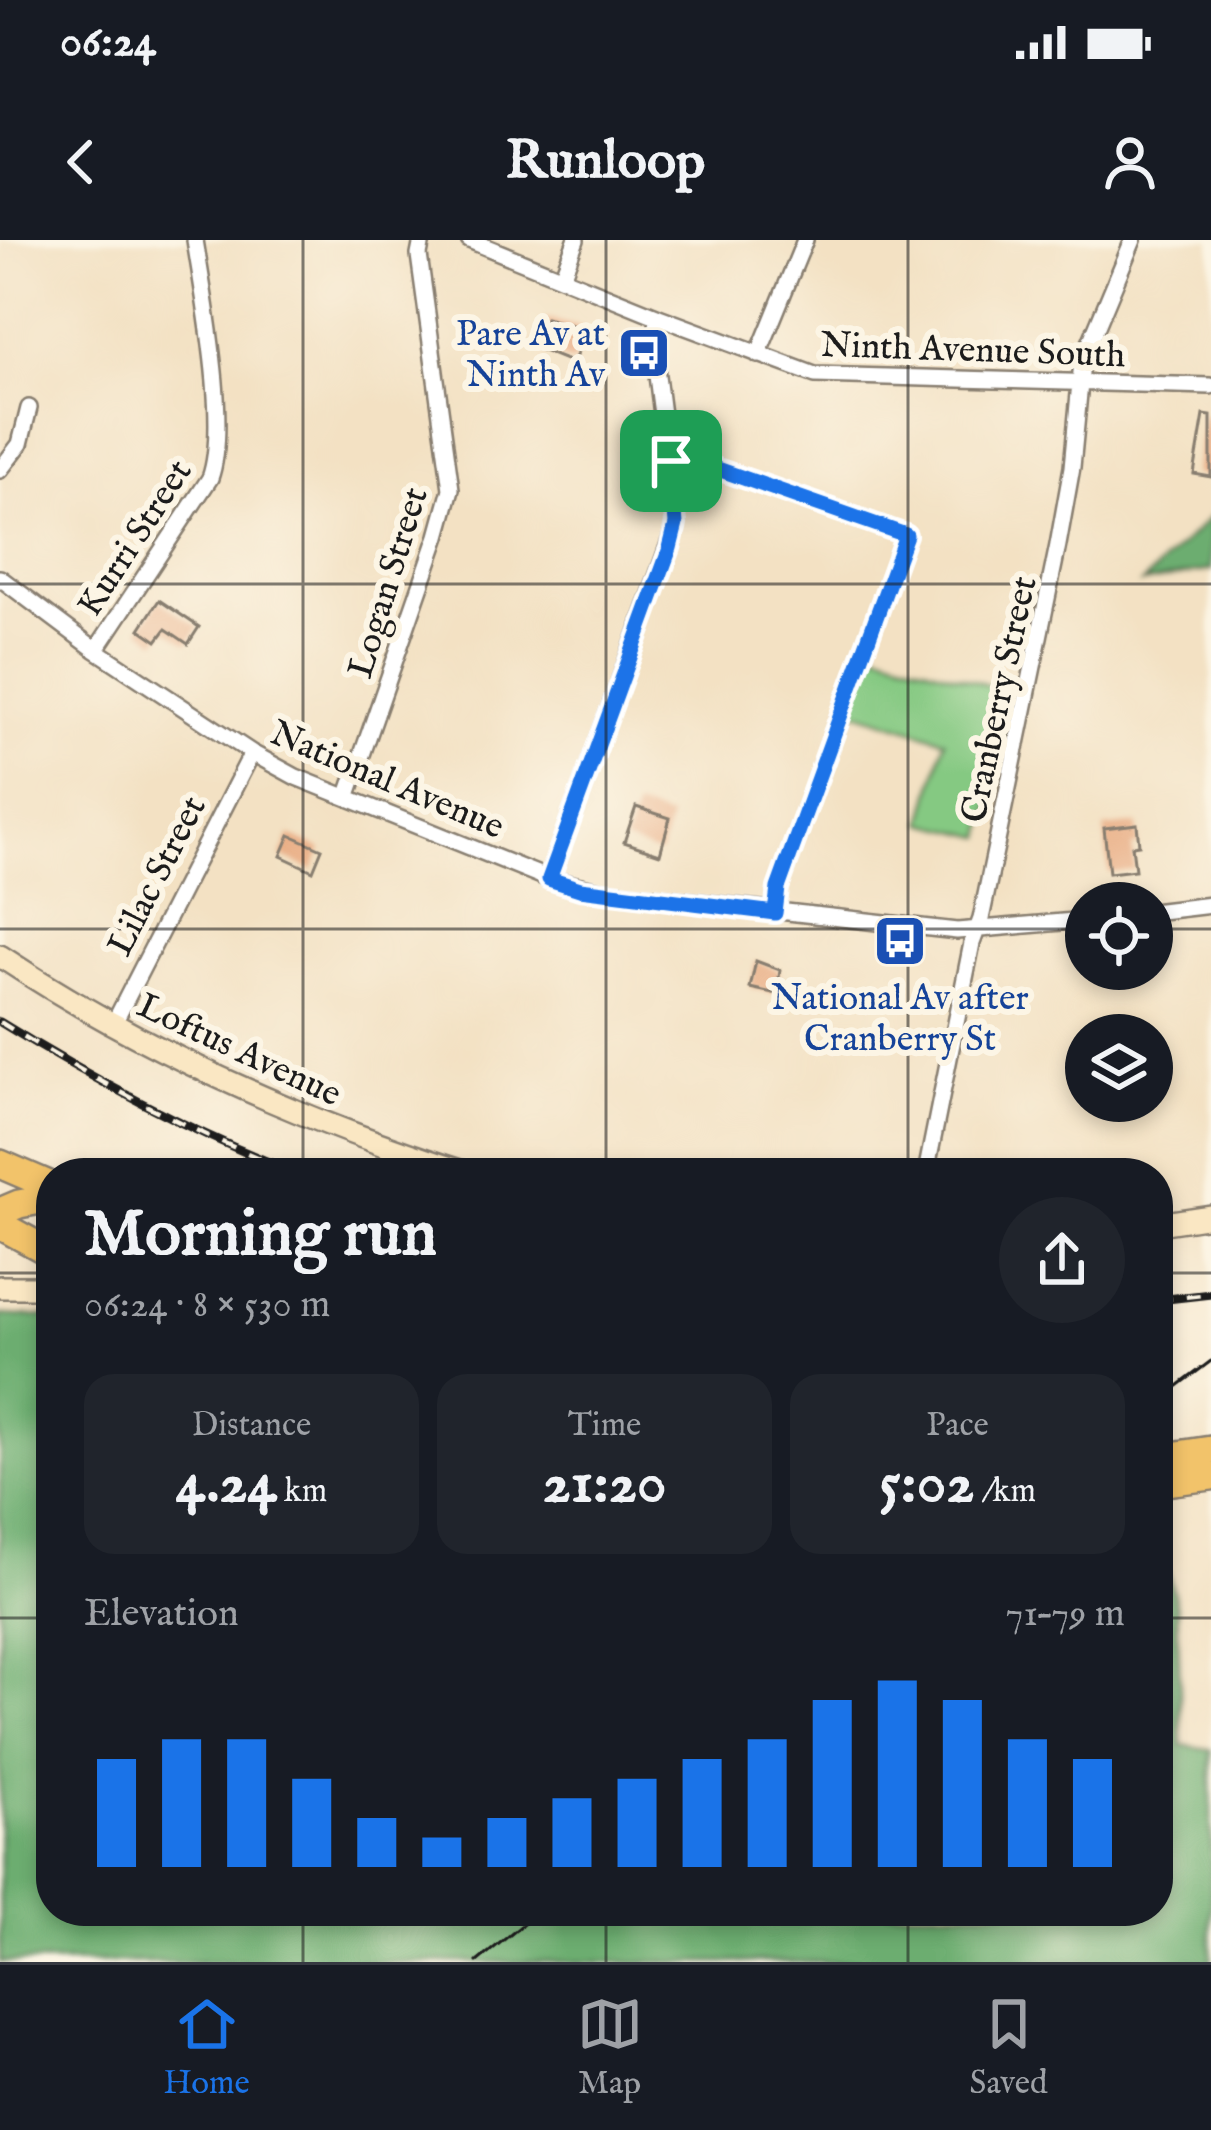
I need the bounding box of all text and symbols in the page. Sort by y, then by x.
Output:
text: 06:24 [60,14,156,71]
text: Runloop [506,128,705,197]
icon: back [48,129,114,195]
icon: person [1097,129,1163,195]
place label: Pare Av at Ninth Av [456,312,606,399]
street label: Ninth Avenue South [820,323,1126,379]
bus stop icon: Pare Av at Ninth Av [616,325,672,381]
pin [620,410,722,512]
icon: arrive [638,428,704,494]
street label: Kurri Street [68,451,203,626]
street label: Logan Street [338,482,440,684]
street label: Cranberry Street [951,572,1048,827]
street label: National Avenue [263,711,511,851]
street label: Lilac Street [98,789,218,964]
map controls [1065,882,1173,1122]
button: locate [1065,882,1173,990]
bus stop icon: National Av after Cranberry St [872,913,928,969]
place label: National Av after Cranberry St [771,976,1029,1063]
street label: Loftus Avenue [129,983,348,1118]
button: layers [1065,1014,1173,1122]
text: Morning run [84,1194,437,1278]
button: share [999,1197,1125,1323]
text: 06:24 · 8 × 530 m [84,1281,330,1330]
text: Distance [192,1405,311,1447]
text: Time [568,1405,641,1447]
text: Pace [926,1405,989,1447]
text: 4.24 [176,1447,277,1523]
text: 21:20 [543,1447,666,1523]
text: 5:02 [879,1447,974,1523]
text: km [277,1471,327,1513]
text: /km [974,1471,1036,1513]
text: Elevation [84,1590,239,1639]
text: 71–79 m [1005,1590,1125,1639]
tab: Home [163,1991,250,2105]
tab: Map [577,1991,643,2105]
tab: Saved [969,1991,1048,2105]

